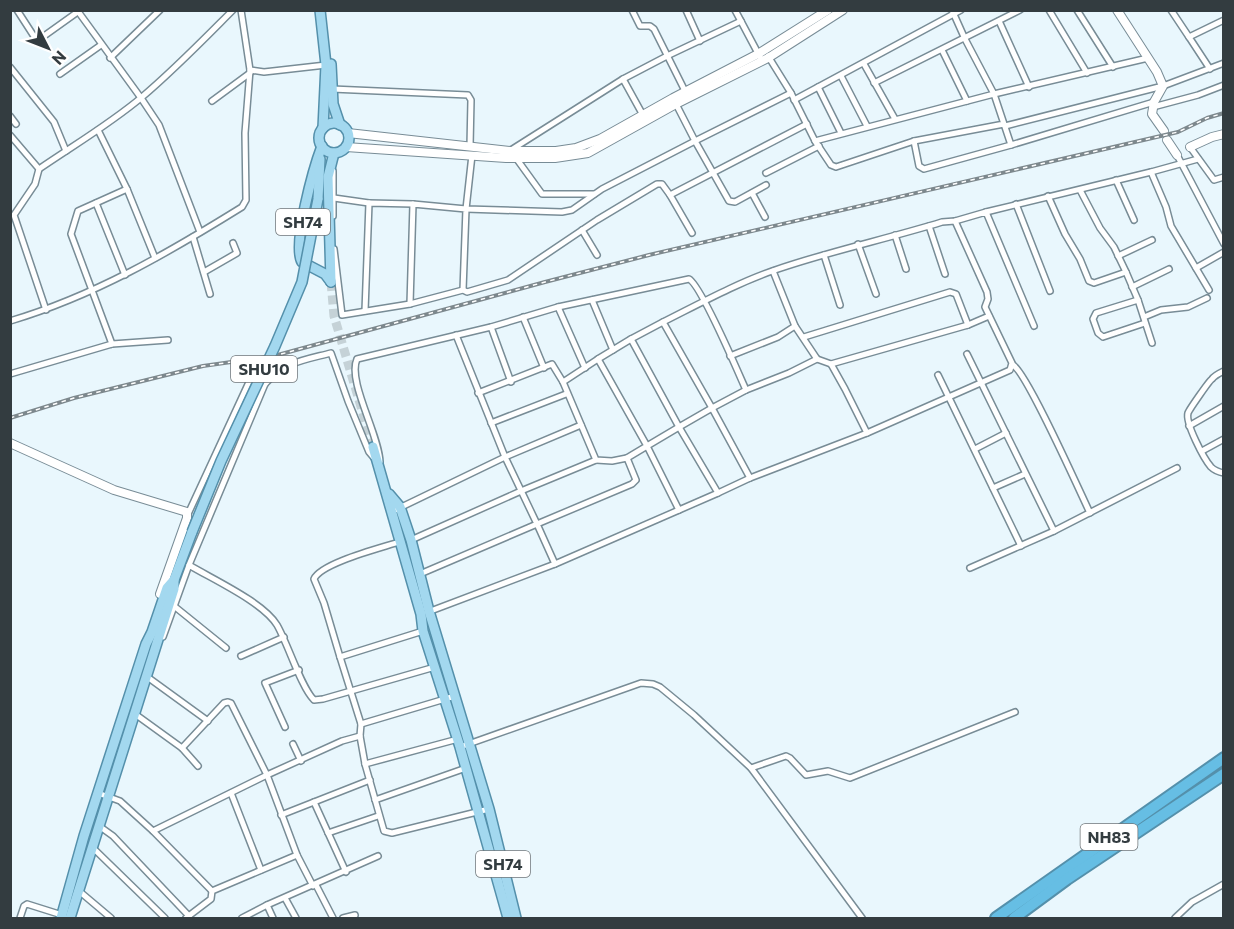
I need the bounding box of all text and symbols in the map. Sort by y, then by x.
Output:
north arrow [18,18,78,78]
text: N [48,48,71,69]
road number: SH74 [276,209,330,235]
road number: SHU10 [231,356,297,382]
road number: NH83 [1080,824,1138,850]
road number: SH74 [476,851,530,877]

